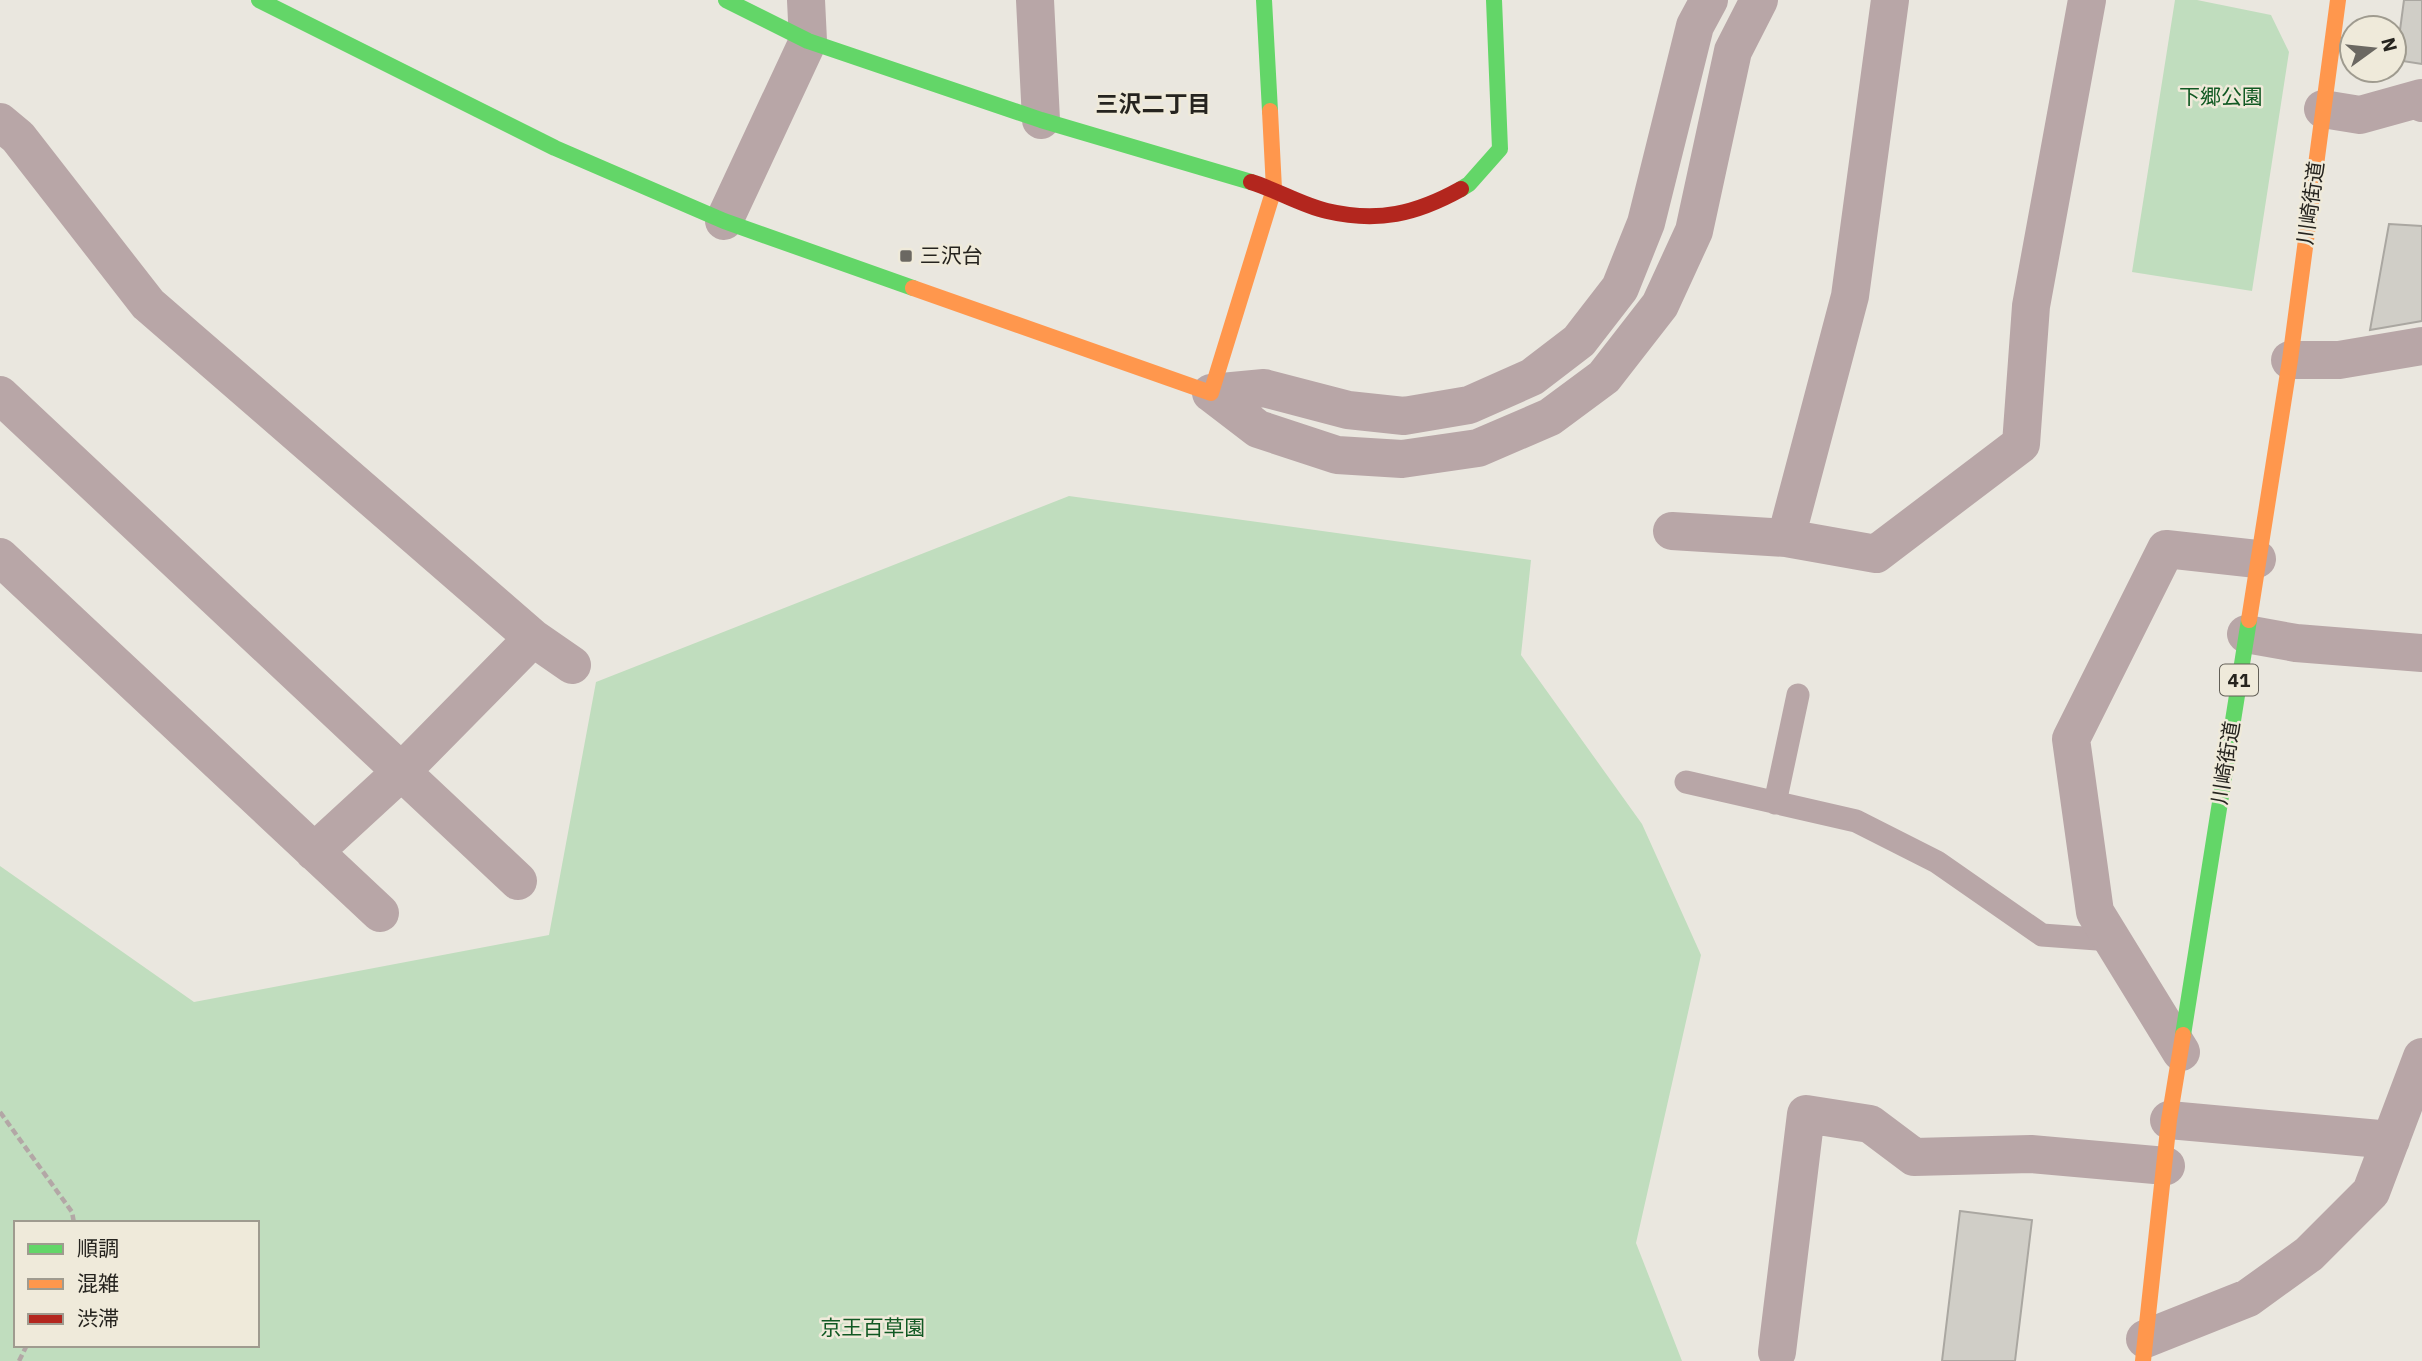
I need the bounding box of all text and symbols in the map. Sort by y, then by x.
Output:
north arrow [2338,14,2408,84]
text: N [2376,35,2403,54]
park label: 下郷公園 [2179,82,2263,110]
district label: 三沢二丁目 [1096,88,1211,118]
street label: 川崎街道 [2290,159,2330,246]
place label: 三沢台 [920,241,983,269]
marker: 三沢台 [898,248,914,264]
road number: 41 [2220,664,2258,695]
street label: 川崎街道 [2205,719,2245,807]
legend [14,1221,259,1347]
text: 順調 [77,1234,119,1262]
text: 混雑 [77,1269,119,1297]
text: 渋滞 [77,1304,119,1332]
park label: 京王百草園 [821,1313,926,1341]

